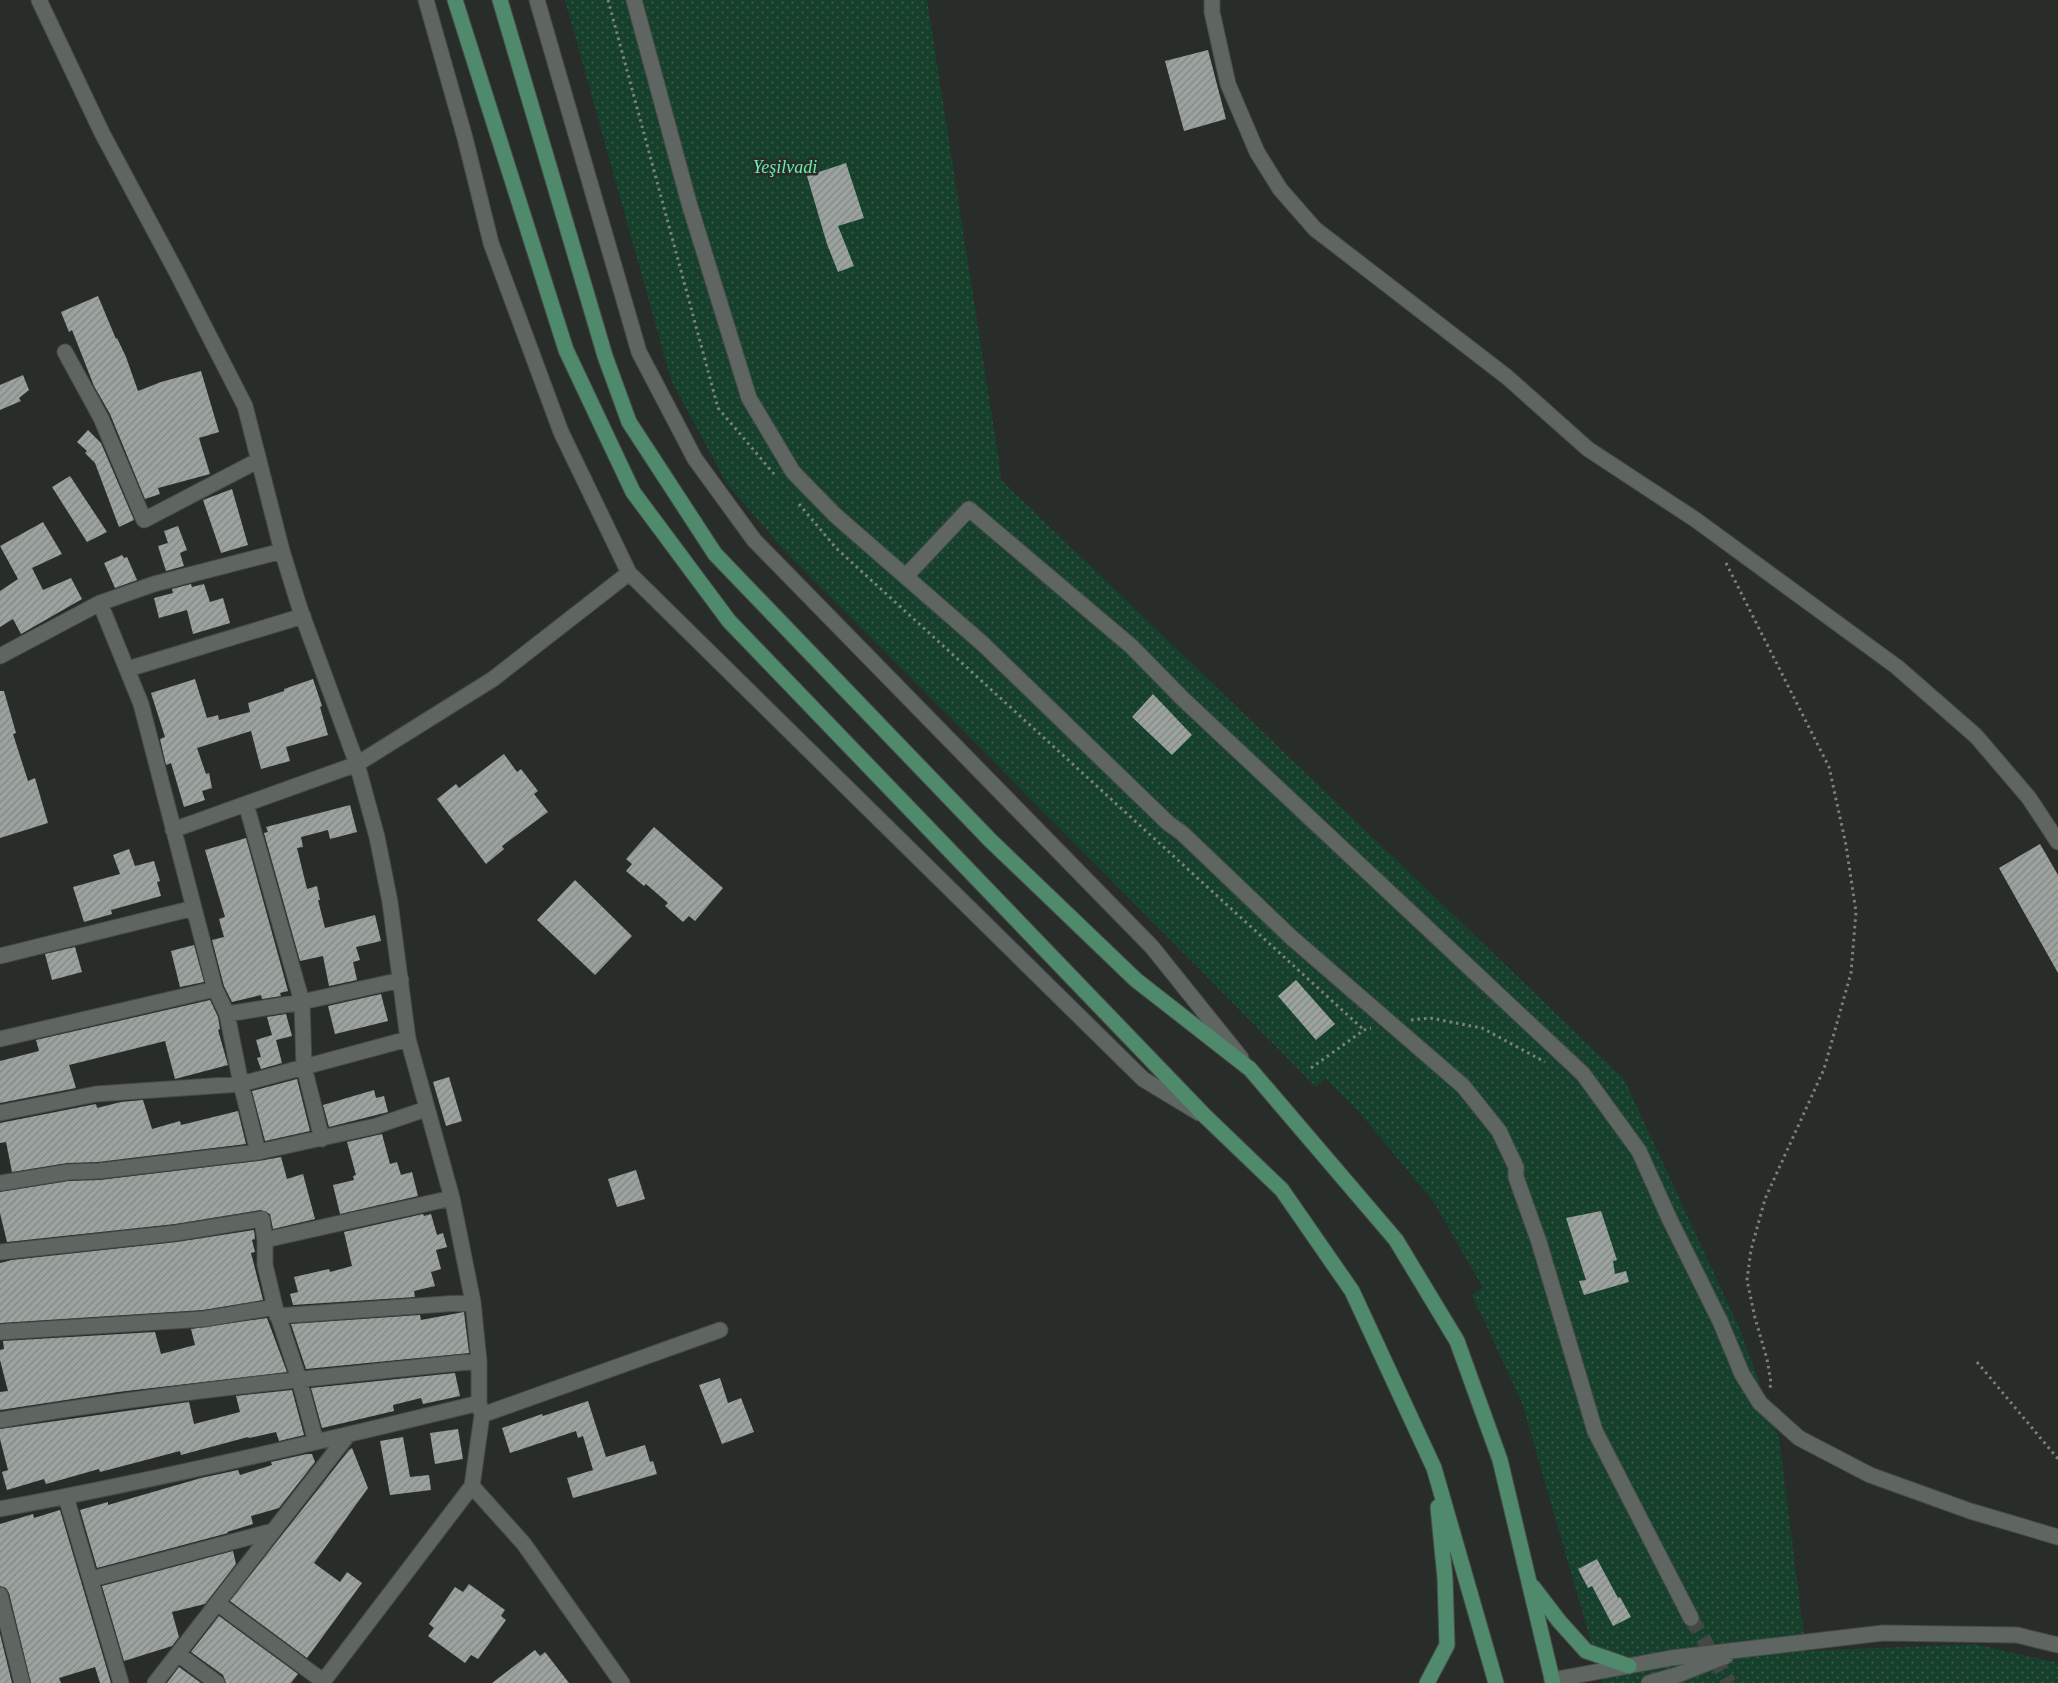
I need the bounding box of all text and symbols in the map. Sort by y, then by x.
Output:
park label: Yeşilvadi [753,157,817,177]

